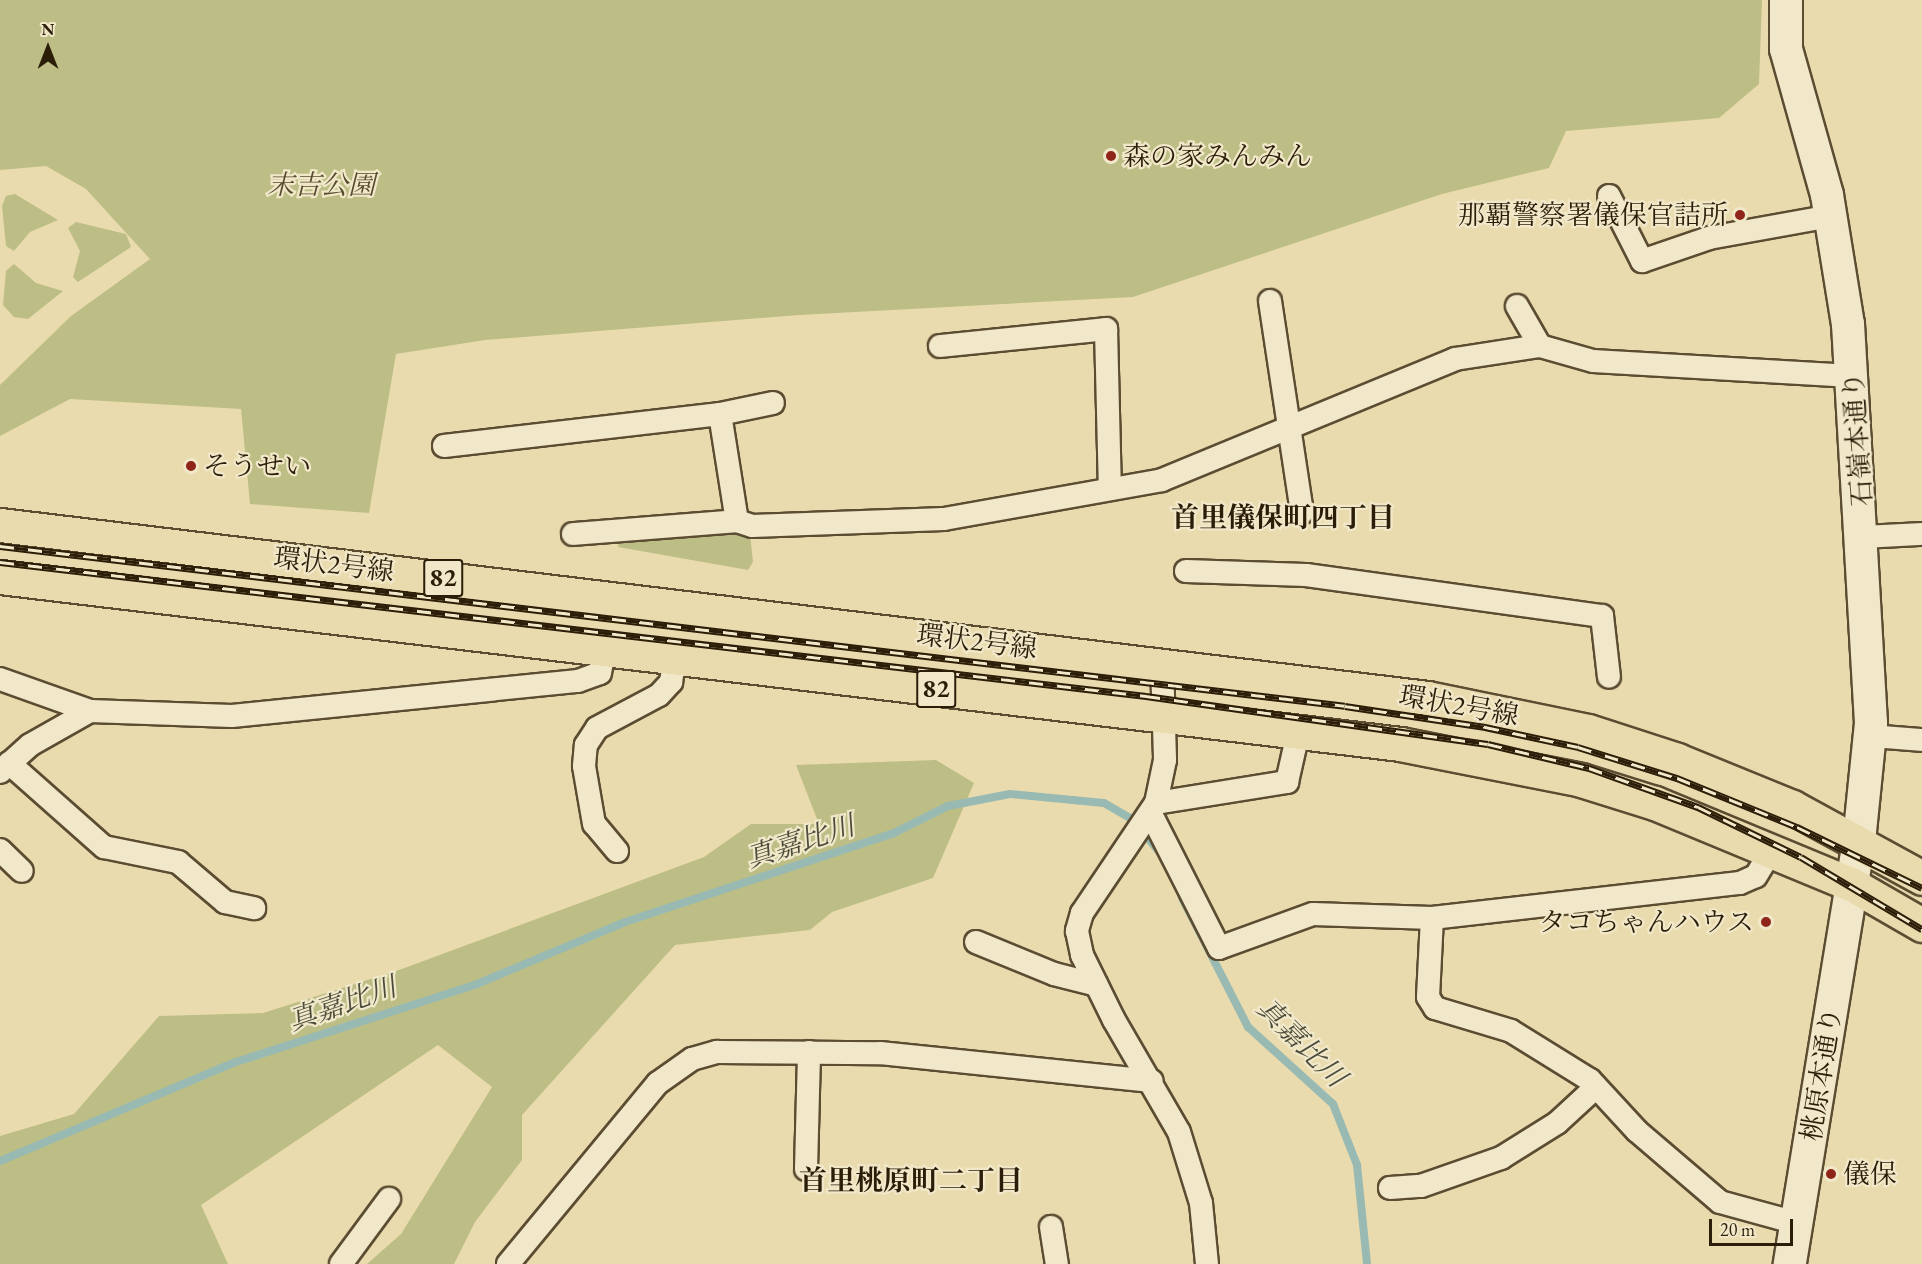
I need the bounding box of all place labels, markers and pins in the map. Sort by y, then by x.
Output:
place label: 森の家みんみん [1123,140,1312,172]
marker: 森の家みんみん [1104,149,1118,163]
place label: 那覇警察署儀保官詰所 [1458,199,1728,231]
marker: 那覇警察署儀保官詰所 [1733,208,1747,222]
place label: そうせい [203,450,311,482]
marker: そうせい [184,459,198,473]
place label: タコちゃんハウス [1538,906,1754,938]
marker: タコちゃんハウス [1759,915,1773,929]
place label: 儀保 [1843,1158,1897,1190]
marker: 儀保 [1824,1167,1838,1181]

